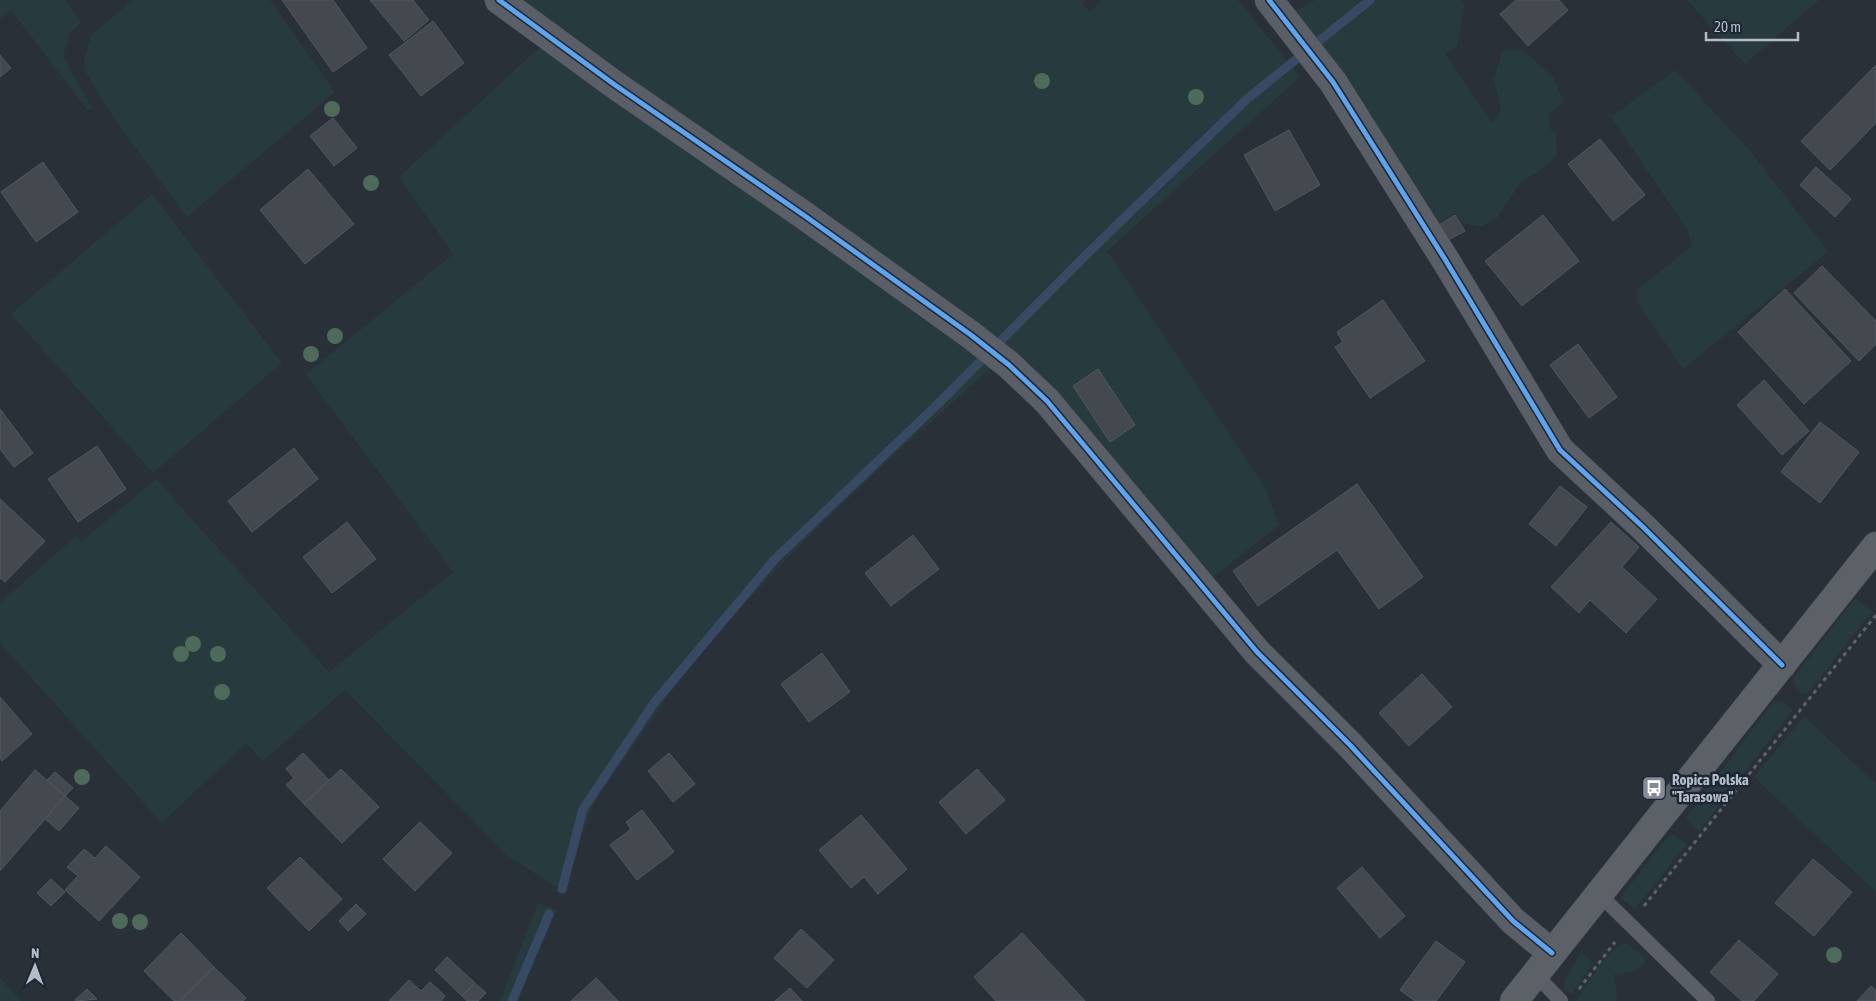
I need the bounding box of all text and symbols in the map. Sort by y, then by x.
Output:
scale bar [1706,10,1798,42]
text: 20 m [1714,18,1741,35]
place label: Ropica Polska "Tarasowa" [1672,771,1749,805]
bus stop icon: Ropica Polska "Tarasowa" [1641,775,1667,801]
north arrow [10,941,60,991]
text: N [31,945,39,961]

